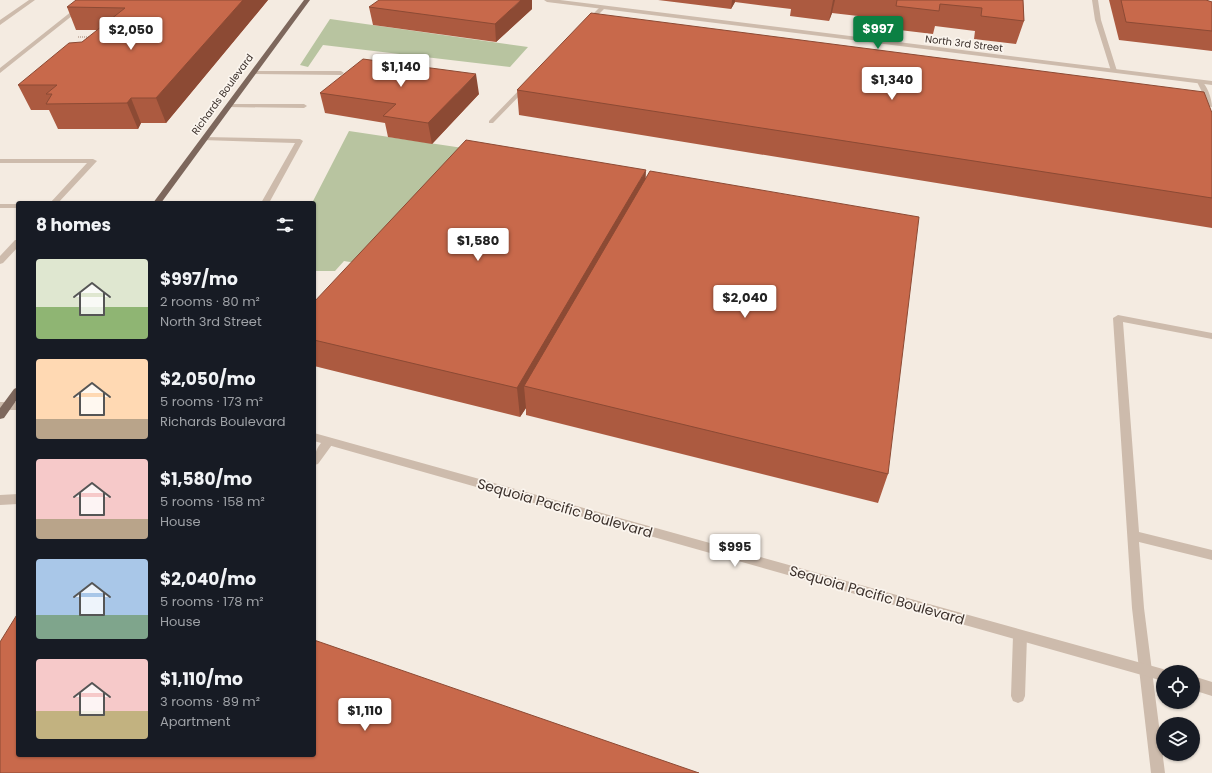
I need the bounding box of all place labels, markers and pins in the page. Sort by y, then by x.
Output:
pin: $997 [854,16,902,50]
pin: $2,050 [98,17,164,51]
pin: $1,140 [368,54,434,88]
pin: $1,340 [859,67,925,101]
pin: $1,580 [445,228,511,262]
pin: $2,040 [712,285,778,319]
pin: $995 [711,534,759,568]
pin: $1,110 [332,698,398,732]

